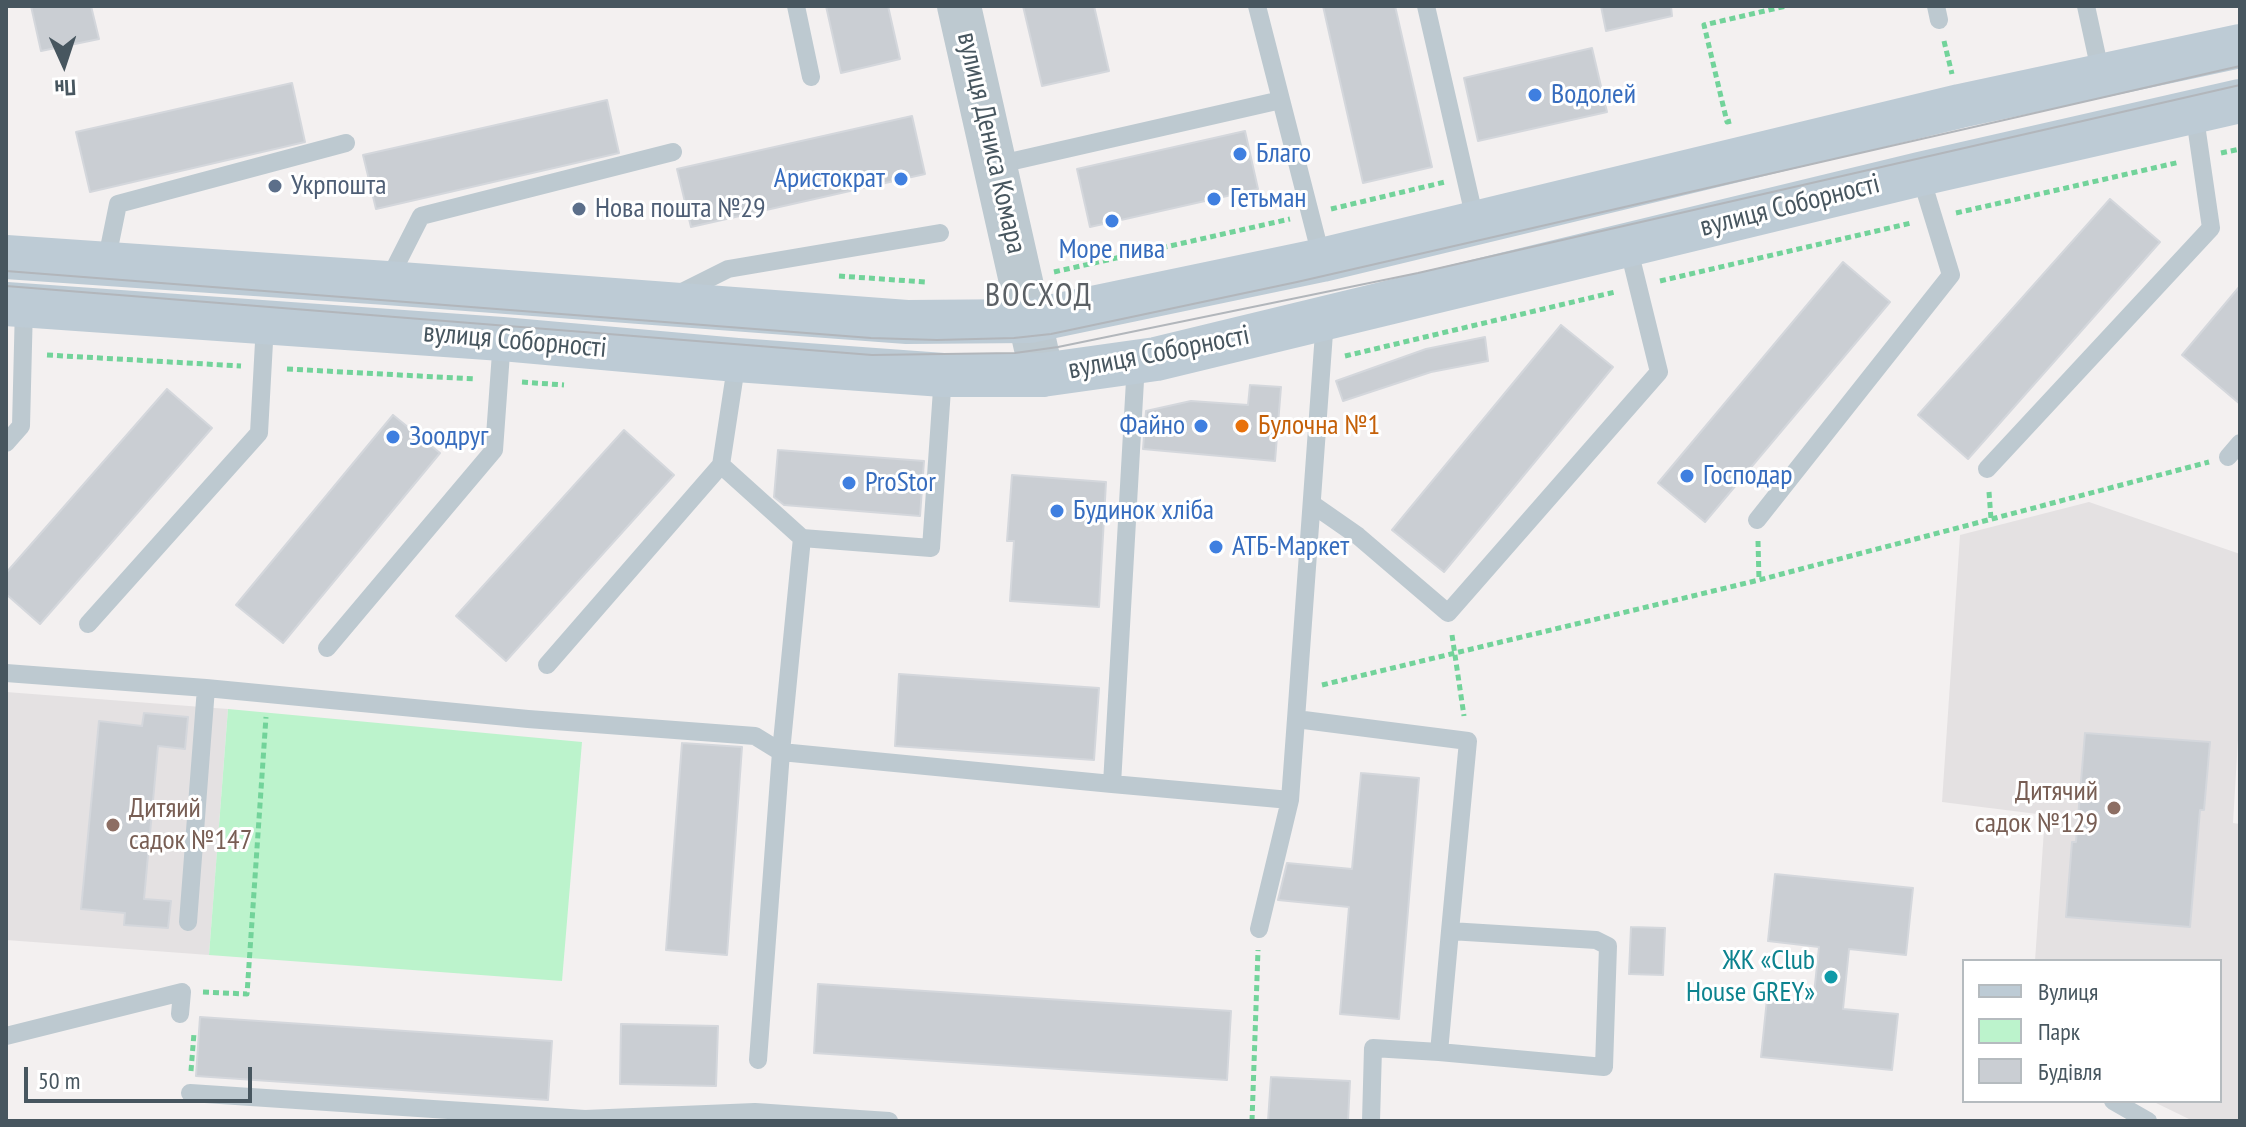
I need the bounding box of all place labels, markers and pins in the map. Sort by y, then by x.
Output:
place label: Водолей [1551,78,1636,112]
marker: Водолей [1526,86,1544,104]
place label: Благо [1256,137,1311,171]
marker: Благо [1231,145,1249,163]
place label: Аристократ [774,162,885,196]
place label: Укрпошта [291,169,386,203]
marker: Аристократ [892,170,910,188]
marker: Укрпошта [266,177,284,195]
place label: Гетьман [1230,182,1307,216]
marker: Гетьман [1205,190,1223,208]
place label: Нова пошта №29 [595,192,766,226]
marker: Нова пошта №29 [570,200,588,218]
marker: Море пива [1103,212,1121,230]
place label: Море пива [1059,233,1165,267]
place label: Файно [1120,409,1185,443]
place label: Булочна №1 [1258,409,1380,443]
marker: Файно [1192,417,1210,435]
marker: Булочна №1 [1233,417,1251,435]
place label: Зоодруг [409,420,488,454]
marker: Зоодруг [384,428,402,446]
place label: Господар [1703,459,1792,493]
place label: ProStor [865,466,936,500]
marker: Господар [1678,467,1696,485]
marker: ProStor [840,474,858,492]
place label: Будинок хліба [1073,494,1214,528]
marker: Будинок хліба [1048,502,1066,520]
place label: АТБ-Маркет [1232,530,1349,564]
marker: АТБ-Маркет [1207,538,1225,556]
place label: Дитячий садок №129 [1975,775,2098,841]
place label: Дитяий садок №147 [129,792,252,858]
marker: Дитячий садок №129 [2105,799,2123,817]
marker: Дитяий садок №147 [104,816,122,834]
place label: ЖК «Club House GREY» [1686,944,1815,1010]
marker: ЖК «Club House GREY» [1822,968,1840,986]

